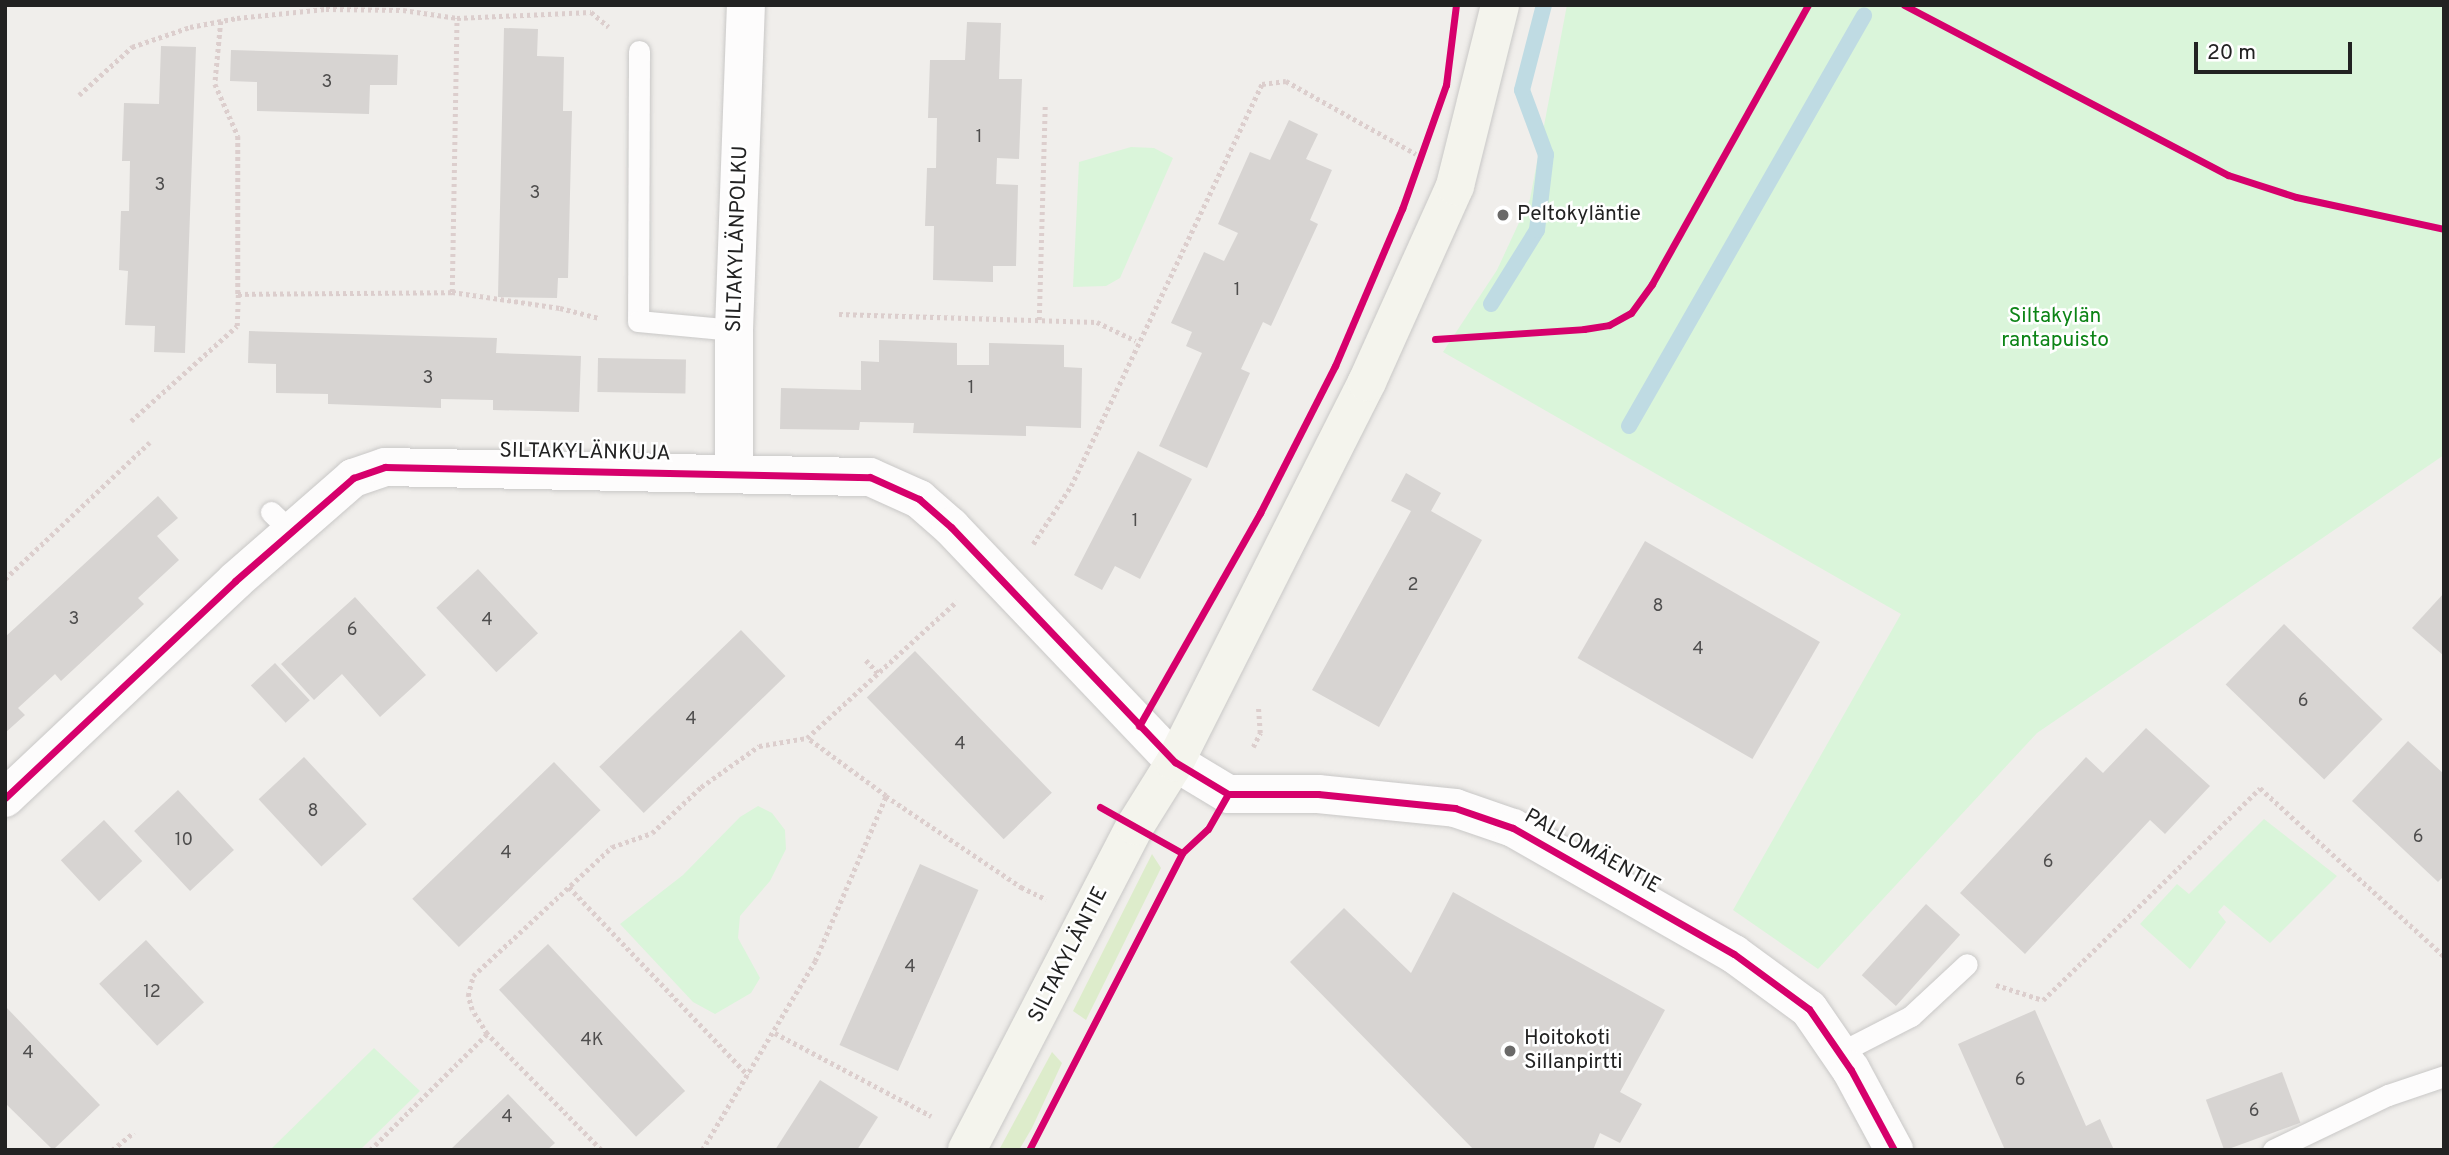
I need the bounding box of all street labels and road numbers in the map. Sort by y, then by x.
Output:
street label: SILTAKYLÄNPOLKU [722,145,754,333]
street label: SILTAKYLÄNKUJA [499,439,671,467]
street label: PALLOMÄENTIE [1520,804,1664,900]
street label: SILTAKYLÄNTIE [1024,883,1114,1027]

